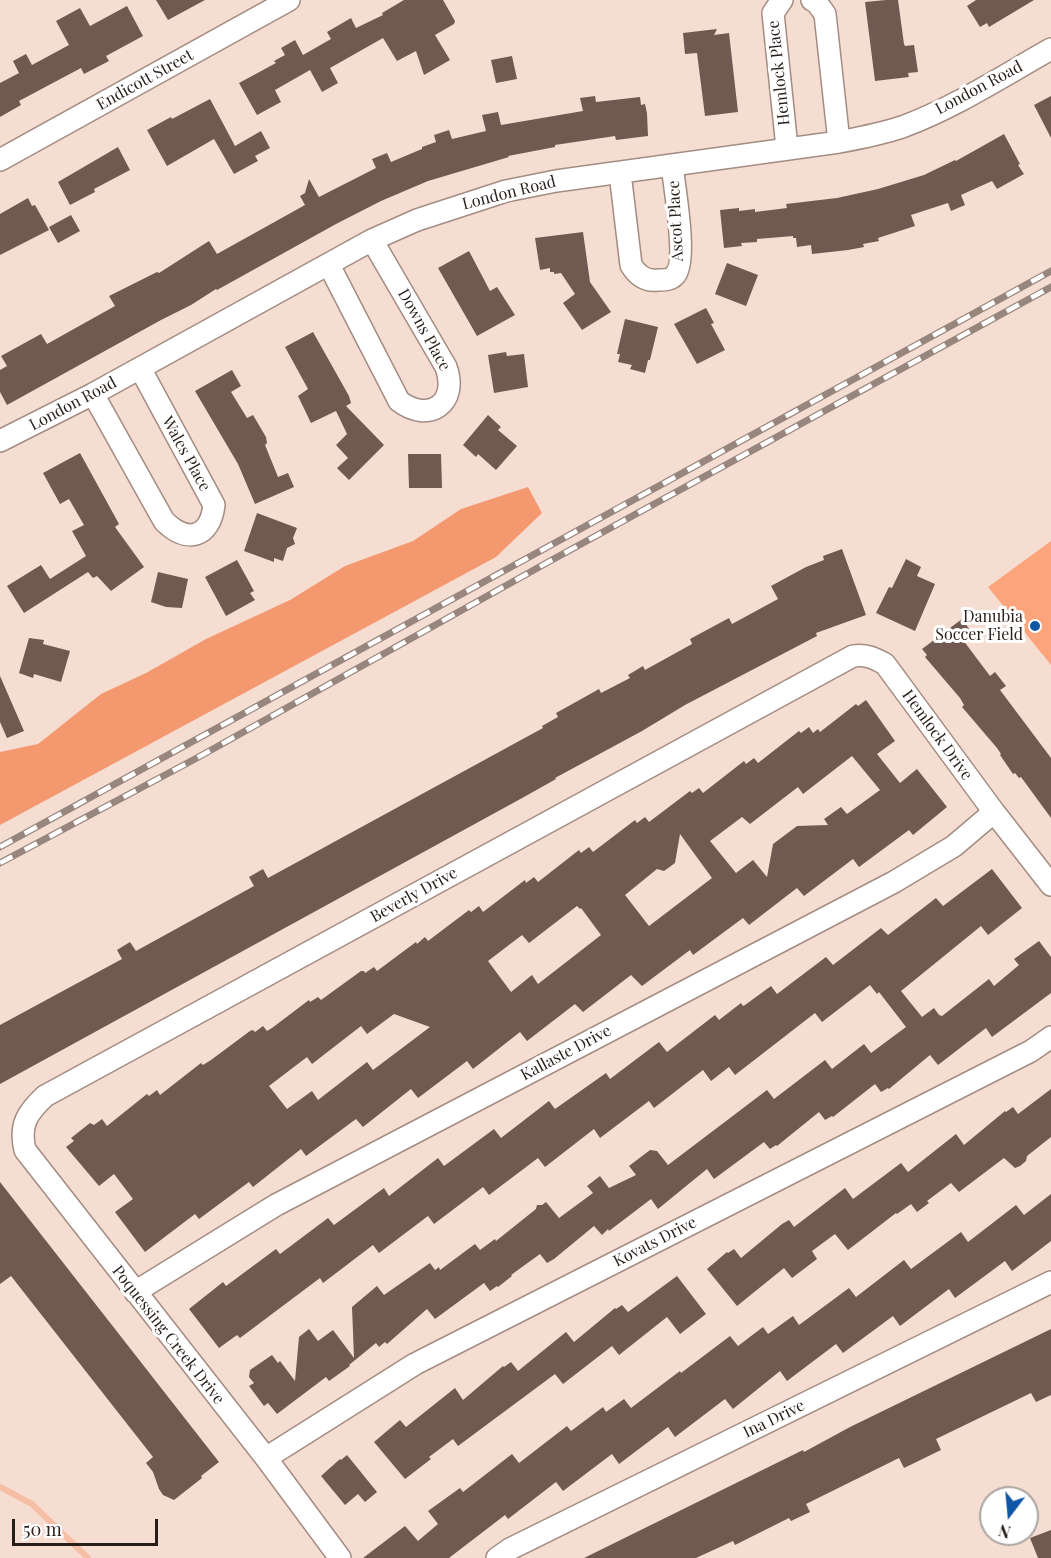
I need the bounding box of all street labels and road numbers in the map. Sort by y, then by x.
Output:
street label: Hemlock Place [764,20,794,126]
street label: Endicott Street [93,46,197,114]
street label: London Road [932,57,1026,119]
street label: London Road [460,172,558,214]
street label: Ascot Place [664,180,688,262]
street label: Downs Place [394,286,454,374]
street label: London Road [26,373,120,435]
street label: Wales Place [158,413,214,495]
street label: Hemlock Drive [898,686,976,784]
street label: Beverly Drive [367,863,461,927]
street label: Kallaste Drive [518,1021,614,1085]
street label: Kovats Drive [610,1213,700,1271]
street label: Poquessing Creek Drive [108,1262,228,1408]
street label: Ina Drive [740,1396,808,1442]

